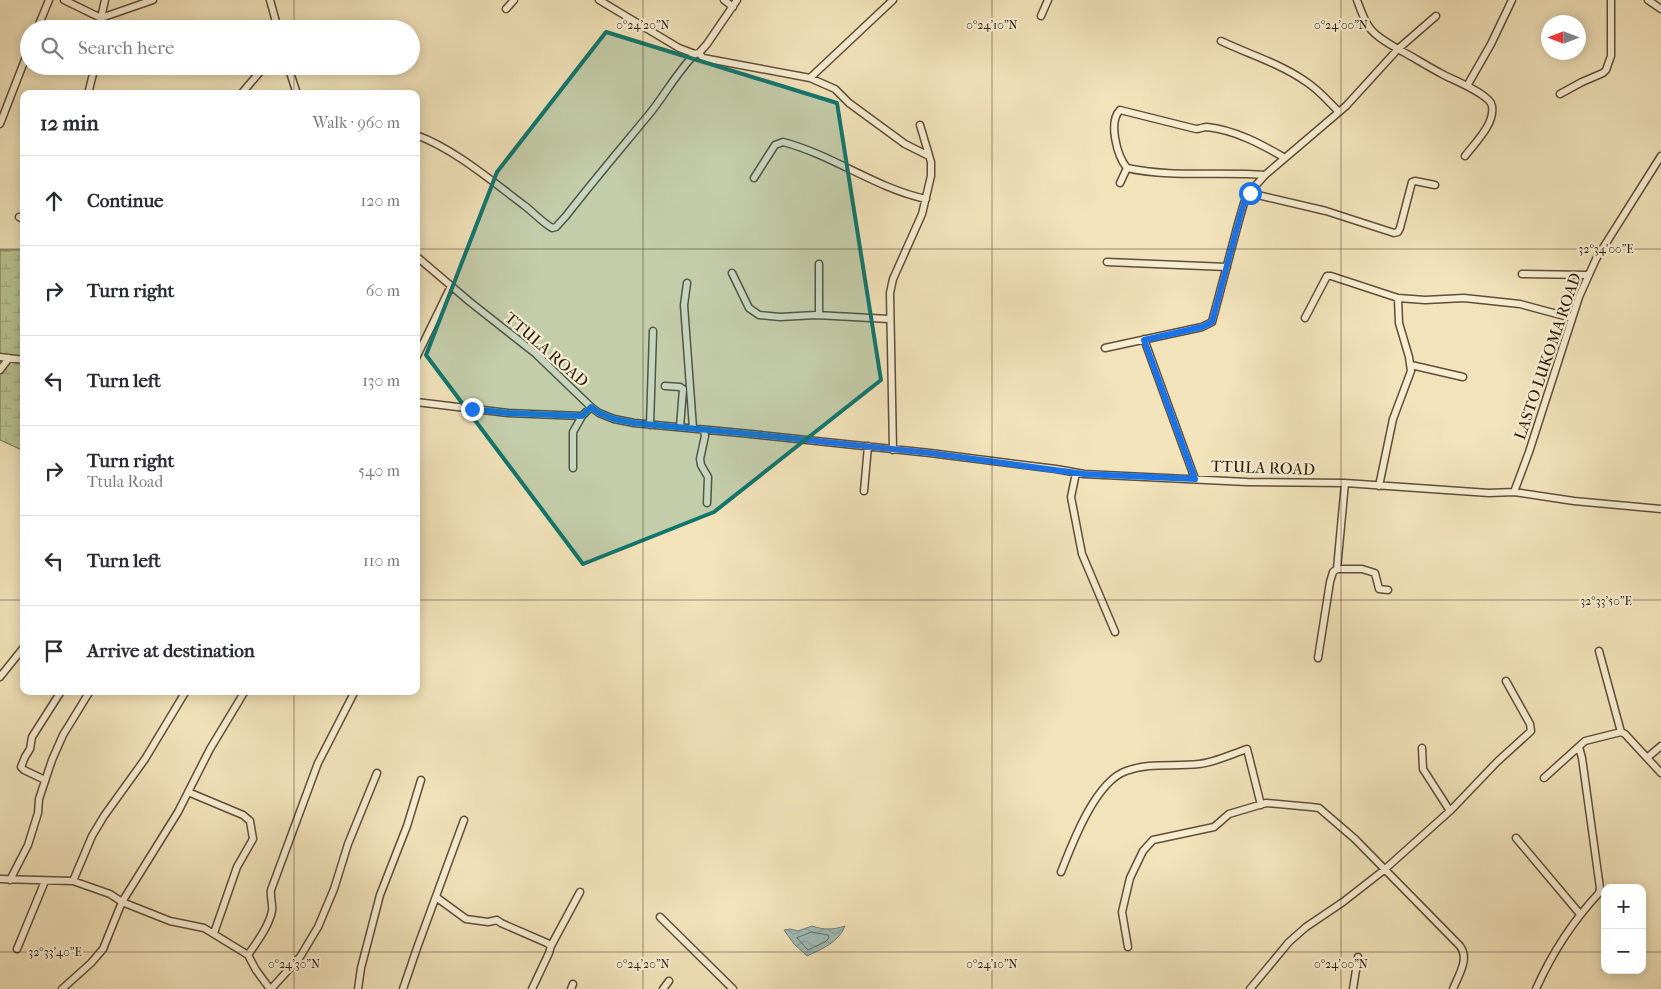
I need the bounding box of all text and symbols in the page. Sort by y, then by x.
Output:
north arrow [1541,15,1586,60]
text: 0°24'20"N [616,18,670,32]
text: 0°24'10"N [966,18,1018,32]
text: 0°24'00"N [1314,18,1368,32]
search box [20,20,420,75]
icon: search [38,34,66,62]
text: Search here [78,37,174,59]
text: 12 min [40,111,99,135]
text: Walk · 960 m [313,113,400,132]
route start [1239,182,1262,205]
icon: ahead [40,187,68,215]
text: Continue [87,190,163,212]
text: 120 m [361,191,400,210]
text: 32°34'00"E [1578,242,1634,256]
street label: LASTO LUKOMA ROAD [1510,270,1585,442]
icon: right [40,277,68,305]
text: Turn right [87,280,174,302]
text: 60 m [366,281,400,300]
street label: TTULA ROAD [501,308,592,391]
icon: left [40,367,68,395]
text: Turn left [87,370,161,392]
text: 130 m [362,371,400,390]
route end [461,398,484,421]
text: Turn right [87,450,174,472]
street label: TTULA ROAD [1211,456,1315,479]
icon: right [40,457,68,485]
text: 540 m [358,461,400,480]
text: Ttula Road [87,472,163,491]
icon: left [40,547,68,575]
text: Turn left [87,550,161,572]
text: 110 m [363,551,400,570]
text: 32°33'50"E [1580,594,1632,608]
icon: arrive [40,637,68,665]
text: Arrive at destination [87,640,255,662]
map controls [1601,884,1646,974]
button: + [1601,884,1646,929]
button: − [1601,929,1646,974]
text: 32°33'40"E [28,945,82,959]
text: 0°24'30"N [268,957,320,971]
text: 0°24'20"N [616,957,670,971]
text: 0°24'10"N [966,957,1018,971]
text: 0°24'00"N [1314,957,1368,971]

